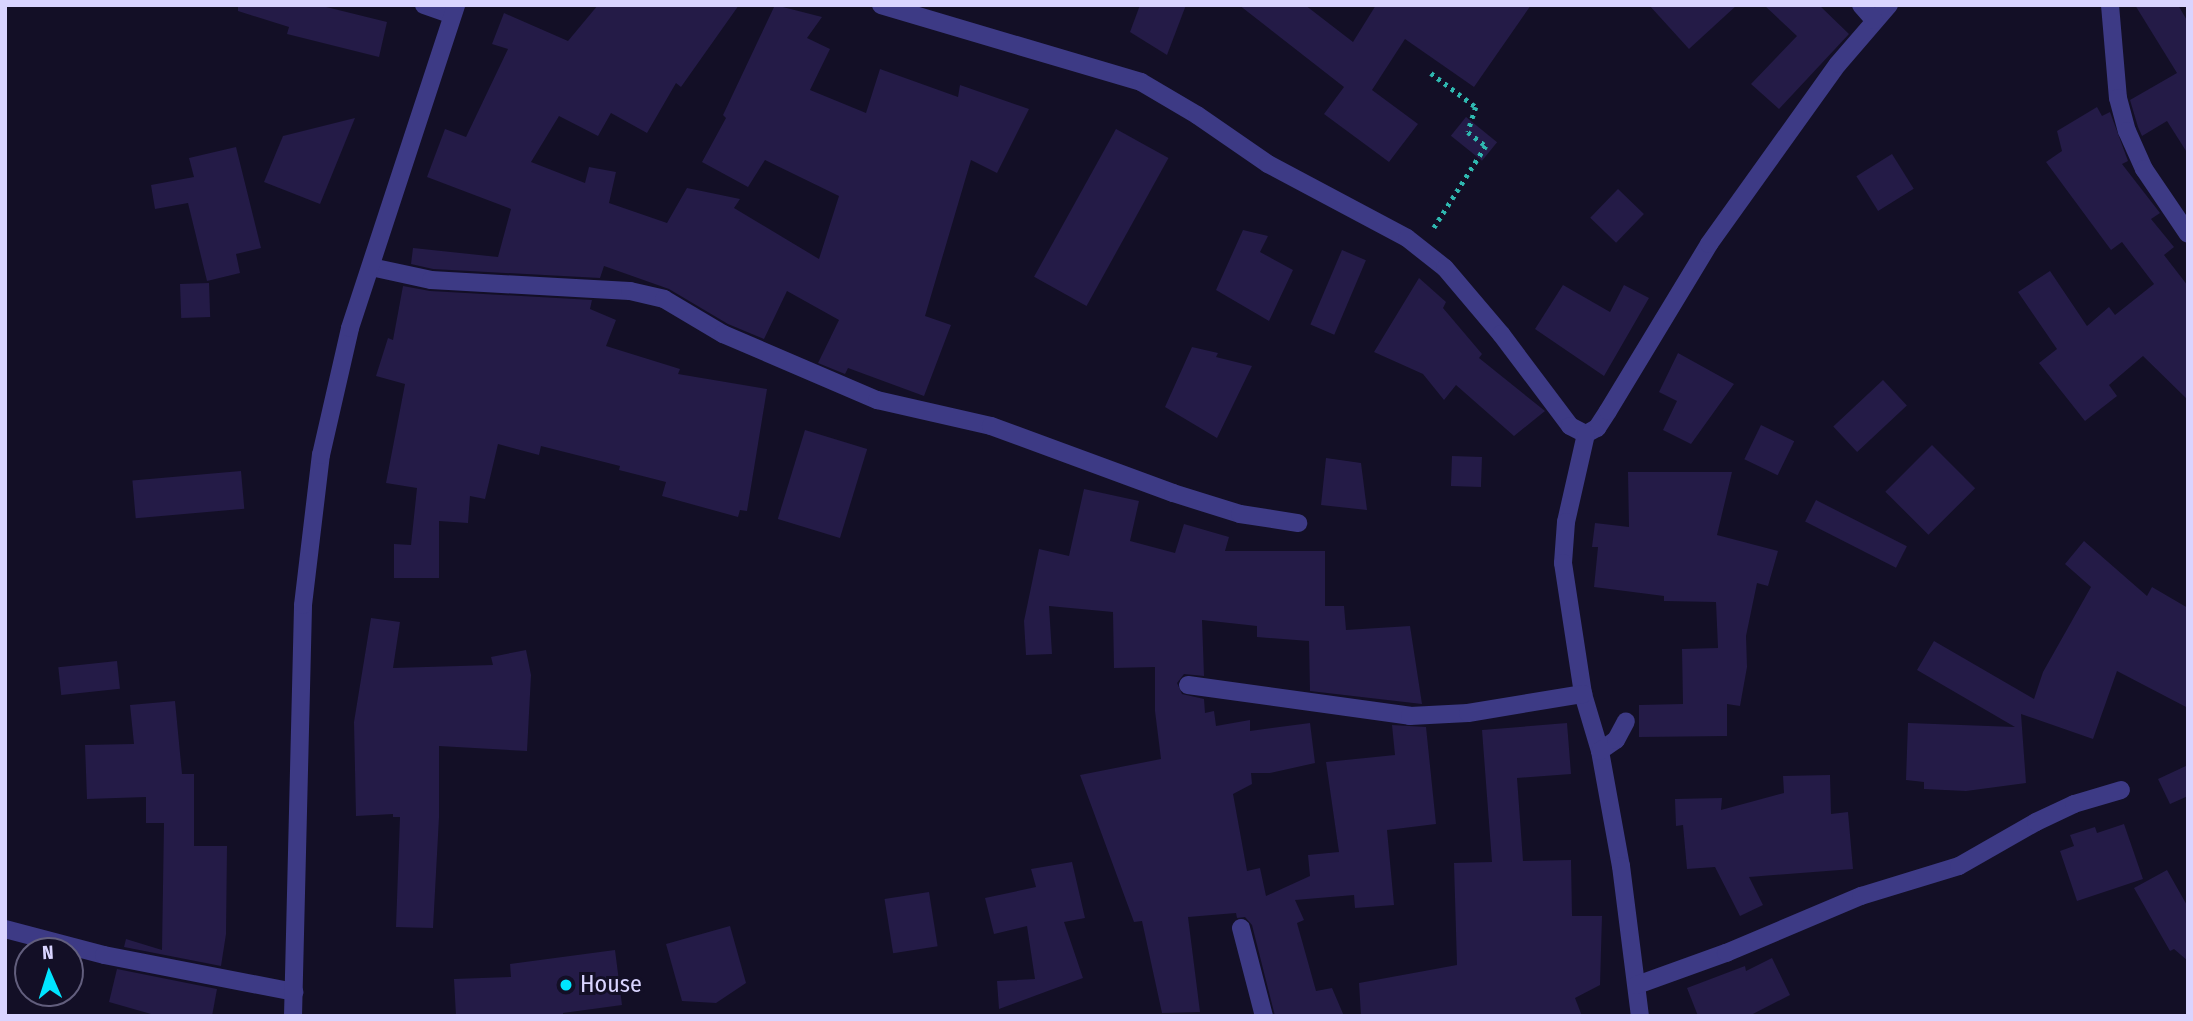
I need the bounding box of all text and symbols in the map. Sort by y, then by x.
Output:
north arrow [14,937,84,1007]
text: N [42,941,54,964]
place label: House [580,971,642,999]
marker: House [558,977,574,993]

